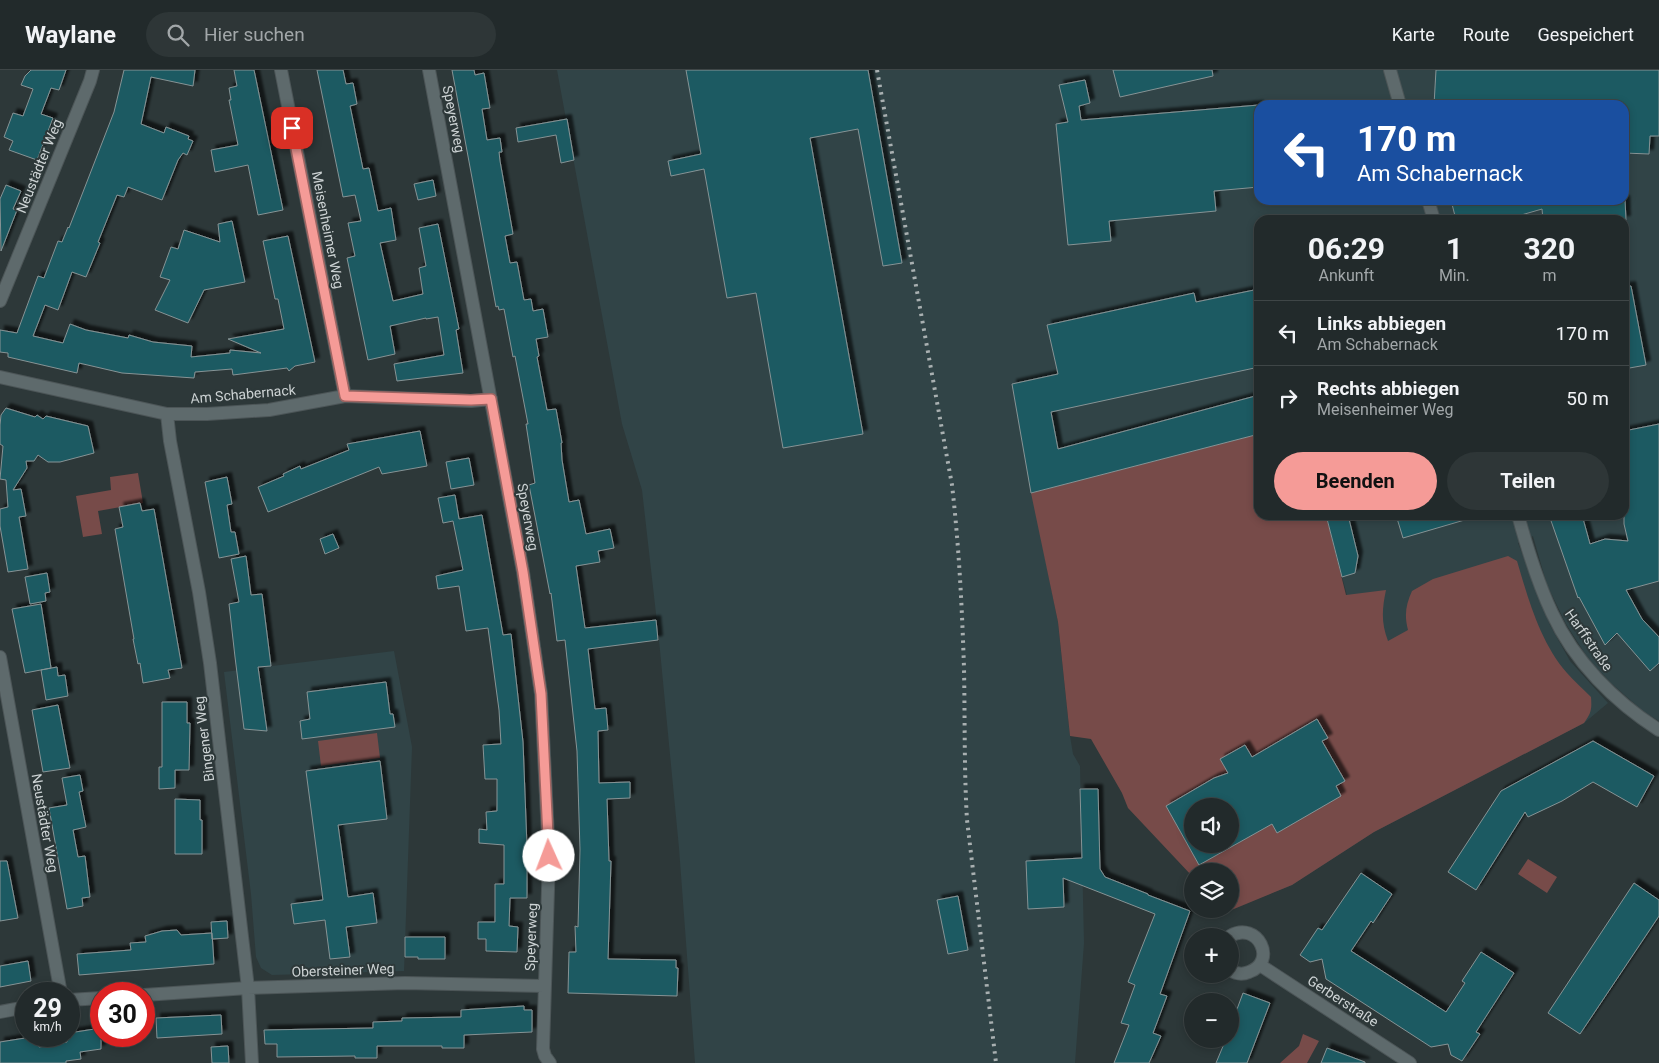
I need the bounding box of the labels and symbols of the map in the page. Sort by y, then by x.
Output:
street label: Speyerweg [440,84,468,154]
pin [271,107,313,149]
street label: Neustädter Weg [13,117,65,215]
street label: Meisenheimer Weg [309,170,347,290]
street label: Am Schabernack [190,381,297,407]
street label: Speyerweg [514,482,542,552]
street label: Harffstraße [1562,606,1616,674]
street label: Bingener Weg [191,695,217,783]
street label: Neustädter Weg [28,772,62,874]
position arrow [522,829,574,881]
street label: Speyerweg [522,903,540,971]
street label: Obersteiner Weg [291,960,395,980]
street label: Gerberstraße [1305,972,1381,1030]
speed limit sign: 30 [90,982,155,1047]

